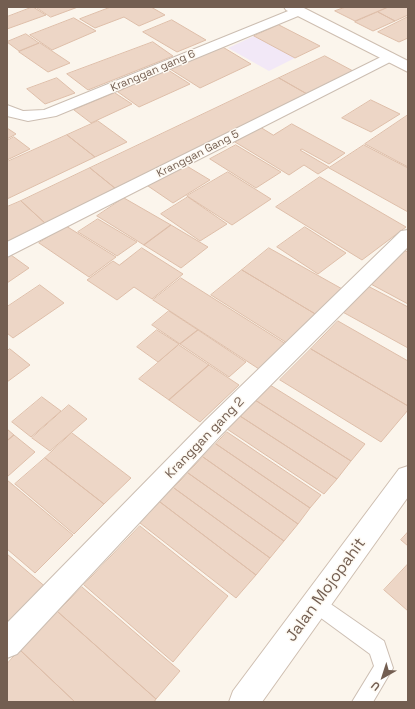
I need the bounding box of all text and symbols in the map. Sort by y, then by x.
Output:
street label: Kranggan gang 6 [109,47,197,95]
street label: Kranggan Gang 5 [155,128,241,180]
street label: Kranggan gang 2 [162,394,248,482]
street label: Jalan Mojopahit [282,534,370,646]
north arrow [363,657,403,697]
text: U [368,679,383,694]

